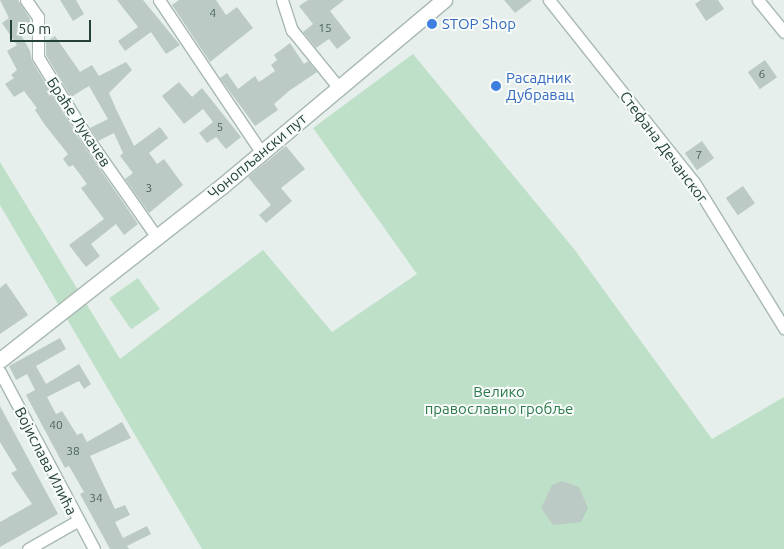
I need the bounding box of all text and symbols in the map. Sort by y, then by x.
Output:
house number: 4 [210,6,216,20]
scale bar [12,10,94,42]
place label: STOP Shop [442,15,516,33]
marker: STOP Shop [426,18,438,30]
text: 50 m [18,20,51,37]
house number: 15 [318,21,332,35]
house number: 6 [759,67,765,81]
place label: Расадник Дубравац [506,68,574,103]
street label: Браће Лукачев [43,74,115,170]
marker: Расадник Дубравац [490,80,502,92]
street label: Стефана Дечанског [616,88,712,206]
street label: Чонопљански пут [204,109,310,203]
house number: 5 [217,120,223,134]
house number: 7 [696,148,702,162]
house number: 3 [146,181,152,195]
park label: Велико православно гробље [425,382,573,417]
street label: Војислава Илића [11,404,81,518]
house number: 40 [49,418,63,432]
house number: 38 [66,444,80,458]
house number: 34 [89,491,103,505]

